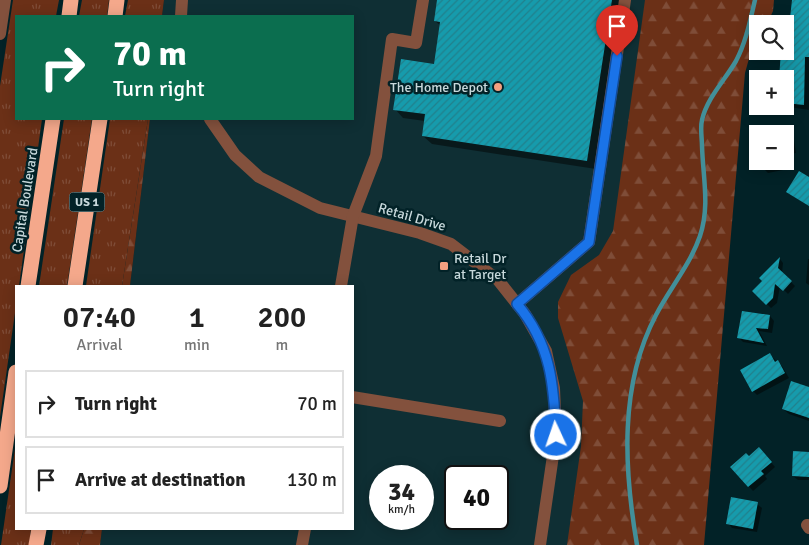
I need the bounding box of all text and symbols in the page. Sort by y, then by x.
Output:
pin [596,5,638,56]
icon: arrive [603,12,631,40]
map controls [749,15,794,170]
button: search [749,15,794,60]
text: 70 m [113,32,187,75]
icon: right [30,35,95,100]
button: + [749,70,794,115]
text: Turn right [113,75,205,102]
place label: The Home Depot [390,79,488,96]
marker: The Home Depot [492,81,504,93]
button: − [749,125,794,170]
street label: Capital Boulevard [8,146,42,254]
road number: US 1 [70,192,104,212]
street label: Retail Drive [376,199,448,235]
place label: Retail Dr at Target [454,250,507,283]
marker: Retail Dr at Target [438,260,450,272]
text: 07:40 [63,299,136,336]
text: 1 [189,299,205,336]
text: 200 [258,299,306,336]
text: Arrival [76,335,122,355]
text: min [184,335,210,355]
text: m [275,335,288,355]
icon: right [32,390,60,418]
text: Turn right [75,392,157,416]
text: 70 m [297,392,337,416]
position arrow [529,408,581,460]
speed limit sign: 40 [444,465,509,530]
icon: arrive [32,466,60,494]
text: Arrive at destination [75,468,246,492]
text: 130 m [287,468,337,492]
text: 34 [388,476,415,507]
text: km/h [388,502,415,517]

